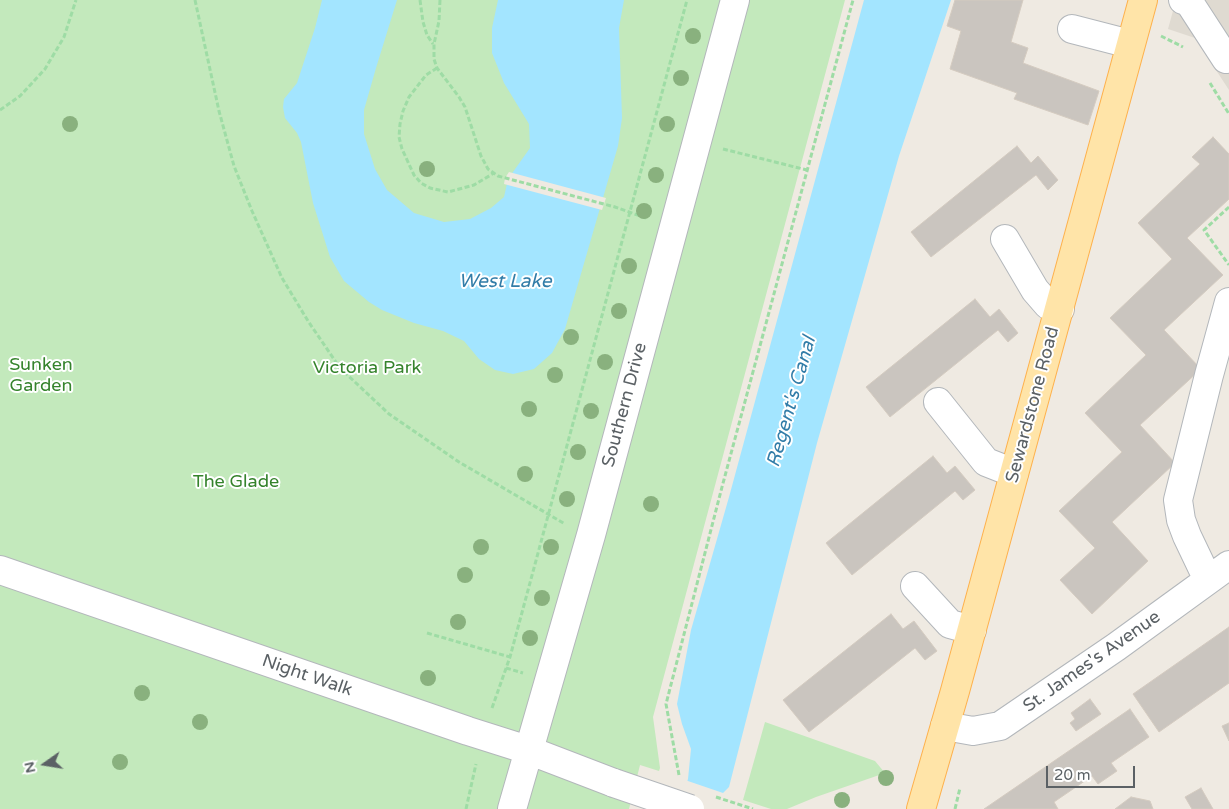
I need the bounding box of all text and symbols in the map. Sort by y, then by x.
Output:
water label: West Lake [459,271,551,293]
street label: Sewardstone Road [1002,325,1064,485]
water label: Regent's Canal [762,334,822,470]
street label: Southern Drive [598,340,652,470]
park label: Sunken Garden [9,354,73,396]
park label: Victoria Park [313,357,421,379]
park label: The Glade [193,471,279,493]
street label: St. James's Avenue [1019,607,1165,717]
street label: Night Walk [259,650,355,702]
north arrow [20,739,70,789]
scale bar [1049,756,1138,788]
text: N [20,760,39,775]
text: 20 m [1054,766,1091,784]

